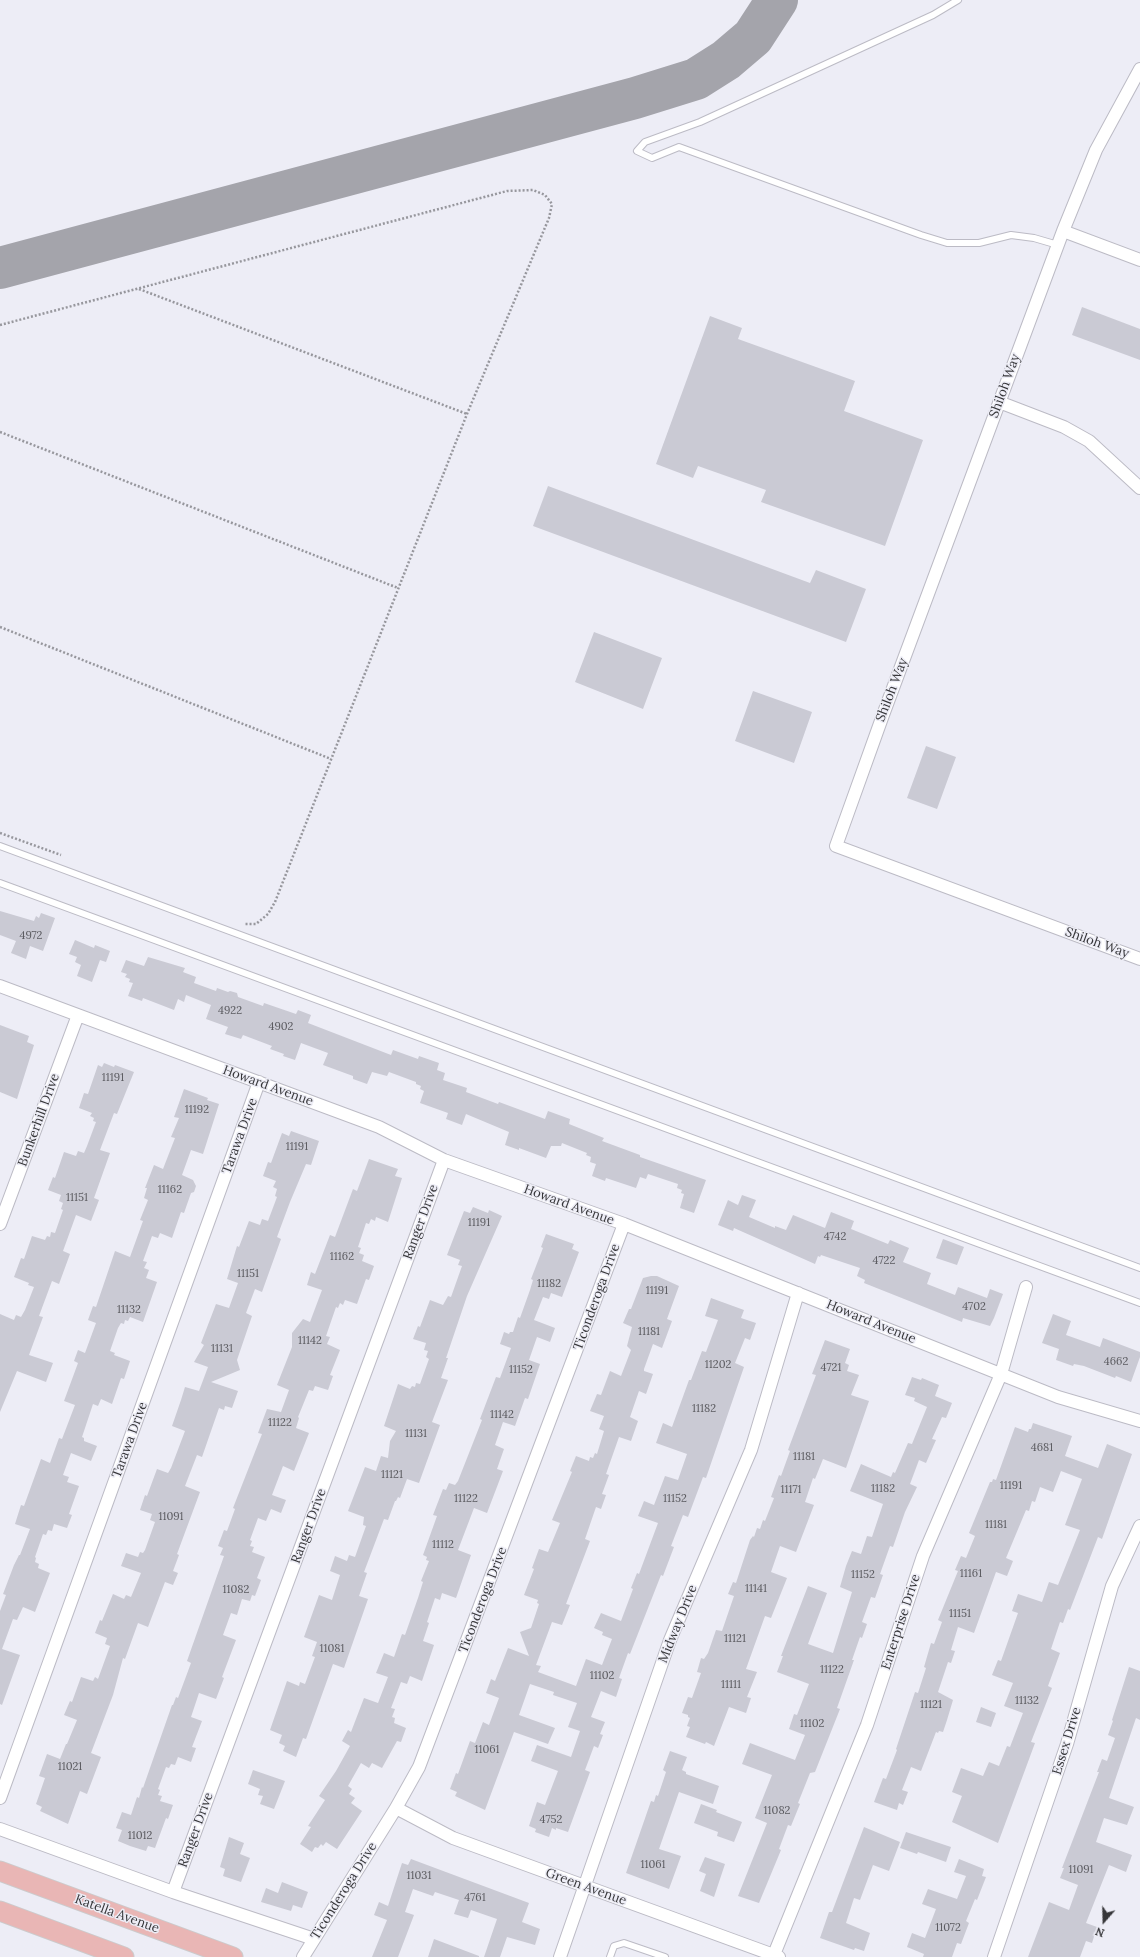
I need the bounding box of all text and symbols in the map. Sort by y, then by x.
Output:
street label: Shiloh Way [986,352,1024,420]
street label: Shiloh Way [873,656,911,724]
street label: Shiloh Way [1063,924,1131,962]
house number: 4972 [19,929,43,943]
house number: 4922 [218,1004,242,1018]
house number: 4902 [269,1020,293,1034]
street label: Howard Avenue [221,1062,315,1110]
street label: Bunkerhill Drive [15,1071,63,1169]
house number: 11191 [102,1071,124,1085]
street label: Tarawa Drive [219,1096,261,1176]
house number: 11192 [185,1103,209,1117]
house number: 11191 [286,1140,308,1154]
street label: Howard Avenue [522,1181,616,1229]
street label: Ranger Drive [400,1182,442,1262]
house number: 11162 [158,1183,182,1197]
house number: 11151 [66,1191,88,1205]
house number: 11191 [468,1216,490,1230]
house number: 4742 [824,1230,846,1244]
street label: Ticonderoga Drive [570,1242,624,1352]
house number: 11162 [330,1250,354,1264]
house number: 4722 [873,1254,895,1268]
house number: 11151 [237,1267,259,1281]
house number: 11182 [537,1277,561,1291]
house number: 11191 [646,1284,668,1298]
street label: Howard Avenue [824,1297,918,1347]
house number: 4702 [962,1300,986,1314]
house number: 11132 [117,1303,141,1317]
house number: 11181 [638,1325,660,1339]
house number: 11142 [298,1334,322,1348]
house number: 11131 [211,1342,233,1356]
house number: 4662 [1104,1355,1128,1369]
house number: 11202 [705,1358,731,1372]
house number: 4721 [821,1361,841,1375]
house number: 11152 [509,1363,533,1377]
street label: Tarawa Drive [109,1400,151,1480]
house number: 11182 [692,1402,716,1416]
house number: 11142 [490,1408,514,1422]
house number: 11122 [268,1416,292,1430]
house number: 11131 [405,1427,427,1441]
house number: 4681 [1031,1441,1053,1455]
house number: 11181 [793,1450,815,1464]
house number: 11121 [381,1468,403,1482]
house number: 11191 [1000,1479,1022,1493]
house number: 11182 [871,1482,895,1496]
house number: 11171 [780,1483,802,1497]
street label: Ranger Drive [288,1486,330,1566]
house number: 11122 [454,1492,478,1506]
house number: 11152 [663,1492,687,1506]
house number: 11091 [158,1510,184,1524]
house number: 11181 [985,1518,1007,1532]
house number: 11112 [432,1538,454,1552]
street label: Ticonderoga Drive [456,1545,510,1655]
house number: 11161 [960,1567,982,1581]
house number: 11152 [851,1568,875,1582]
street label: Enterprise Drive [878,1572,924,1672]
house number: 11141 [745,1582,767,1596]
house number: 11082 [223,1583,249,1597]
street label: Midway Drive [655,1583,701,1665]
house number: 11151 [949,1607,971,1621]
house number: 11121 [724,1632,746,1646]
house number: 11081 [319,1642,345,1656]
house number: 11122 [820,1663,844,1677]
house number: 11102 [590,1669,614,1683]
house number: 11111 [721,1678,741,1692]
house number: 11132 [1015,1694,1039,1708]
house number: 11121 [920,1698,942,1712]
street label: Essex Drive [1049,1705,1085,1777]
house number: 11102 [800,1717,824,1731]
house number: 11061 [474,1743,500,1757]
house number: 11021 [58,1760,82,1774]
street label: Ranger Drive [175,1790,217,1870]
house number: 11082 [764,1804,790,1818]
house number: 4752 [540,1813,562,1827]
house number: 11012 [128,1829,152,1843]
street label: Ticonderoga Drive [308,1839,380,1943]
house number: 11061 [640,1858,666,1872]
house number: 11091 [1068,1863,1094,1877]
street label: Green Avenue [543,1865,629,1909]
house number: 11031 [407,1869,431,1883]
street label: Katella Avenue [73,1891,161,1937]
house number: 4761 [464,1891,486,1905]
north arrow [1084,1901,1124,1941]
house number: 11072 [935,1921,961,1935]
text: N [1094,1924,1106,1940]

